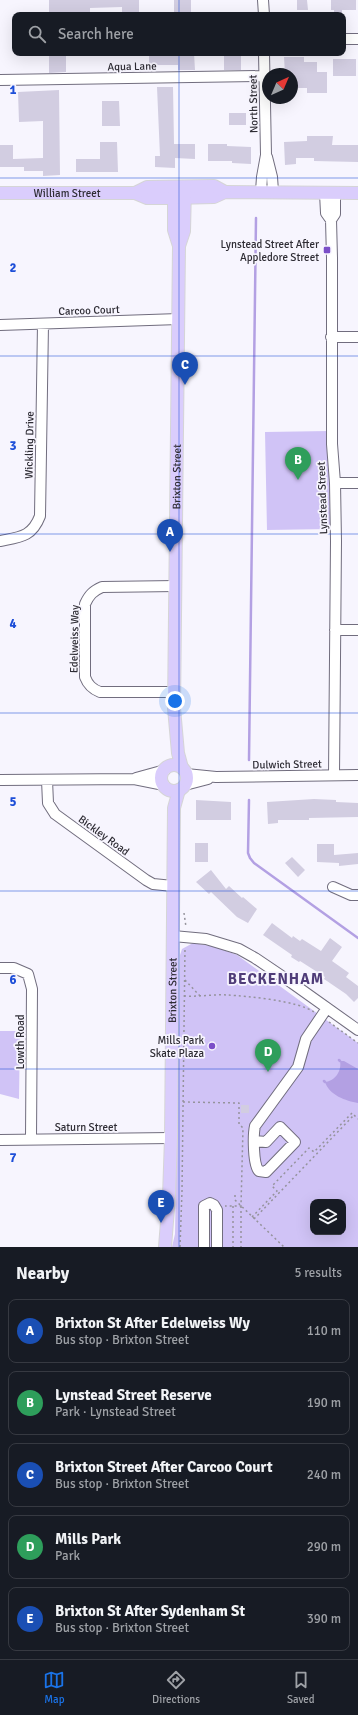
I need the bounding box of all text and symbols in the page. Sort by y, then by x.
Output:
search box [12,12,346,56]
icon: search [26,23,48,45]
text: Search here [58,25,134,43]
street label: Aqua Lane [107,60,157,73]
north arrow [262,68,298,104]
street label: North Street [246,75,261,133]
text: 1 [9,82,17,98]
street label: William Street [33,187,101,200]
place label: Lynstead Street After Appledore Street [221,238,319,264]
marker: Lynstead Street After Appledore Street [322,245,332,255]
text: 2 [9,260,17,276]
street label: Carcoo Court [58,303,120,318]
pin: C [172,352,198,385]
street label: Wickling Drive [22,411,37,479]
text: 3 [9,438,17,454]
street label: Brixton Street [170,444,184,509]
pin: B [285,447,311,480]
street label: Lynstead Street [315,461,330,535]
pin: A [157,519,183,552]
street label: Edelweiss Way [67,604,82,673]
text: 4 [9,616,17,632]
your location [165,691,185,711]
street label: Dulwich Street [252,757,322,772]
text: 5 [9,794,17,810]
street label: Bickley Road [76,813,132,858]
street label: Brixton Street [166,957,180,1023]
district label: BECKENHAM [228,970,324,988]
text: 6 [9,972,17,988]
street label: Lowth Road [14,1014,27,1069]
place label: Mills Park Skate Plaza [150,1034,204,1060]
pin: D [255,1039,281,1072]
marker: Mills Park Skate Plaza [207,1041,217,1051]
street label: Saturn Street [55,1121,117,1134]
text: 7 [9,1150,17,1166]
pin: E [148,1190,174,1223]
map controls [310,1199,346,1235]
button: layers [310,1199,346,1235]
text: Nearby [16,1263,69,1284]
text: 5 results [294,1265,342,1281]
text: Brixton St After Edelweiss Wy [55,1314,250,1332]
text: A [26,1323,34,1339]
text: 110 m [307,1323,341,1339]
text: Bus stop · Brixton Street [55,1332,189,1348]
text: Lynstead Street Reserve [55,1386,212,1404]
text: B [26,1395,34,1411]
text: 190 m [307,1395,341,1411]
text: Park · Lynstead Street [55,1404,176,1420]
text: Brixton Street After Carcoo Court [55,1458,273,1476]
text: C [26,1467,34,1483]
text: 240 m [307,1467,341,1483]
text: Bus stop · Brixton Street [55,1476,189,1492]
text: Mills Park [55,1530,121,1548]
text: D [26,1539,34,1555]
text: 290 m [307,1539,341,1555]
text: Park [55,1548,80,1564]
text: Brixton St After Sydenham St [55,1602,245,1620]
text: E [26,1611,34,1627]
text: 390 m [307,1611,341,1627]
text: Bus stop · Brixton Street [55,1620,189,1636]
tab: Map [43,1669,65,1706]
tab: Directions [152,1669,200,1706]
tab: Saved [287,1669,315,1706]

